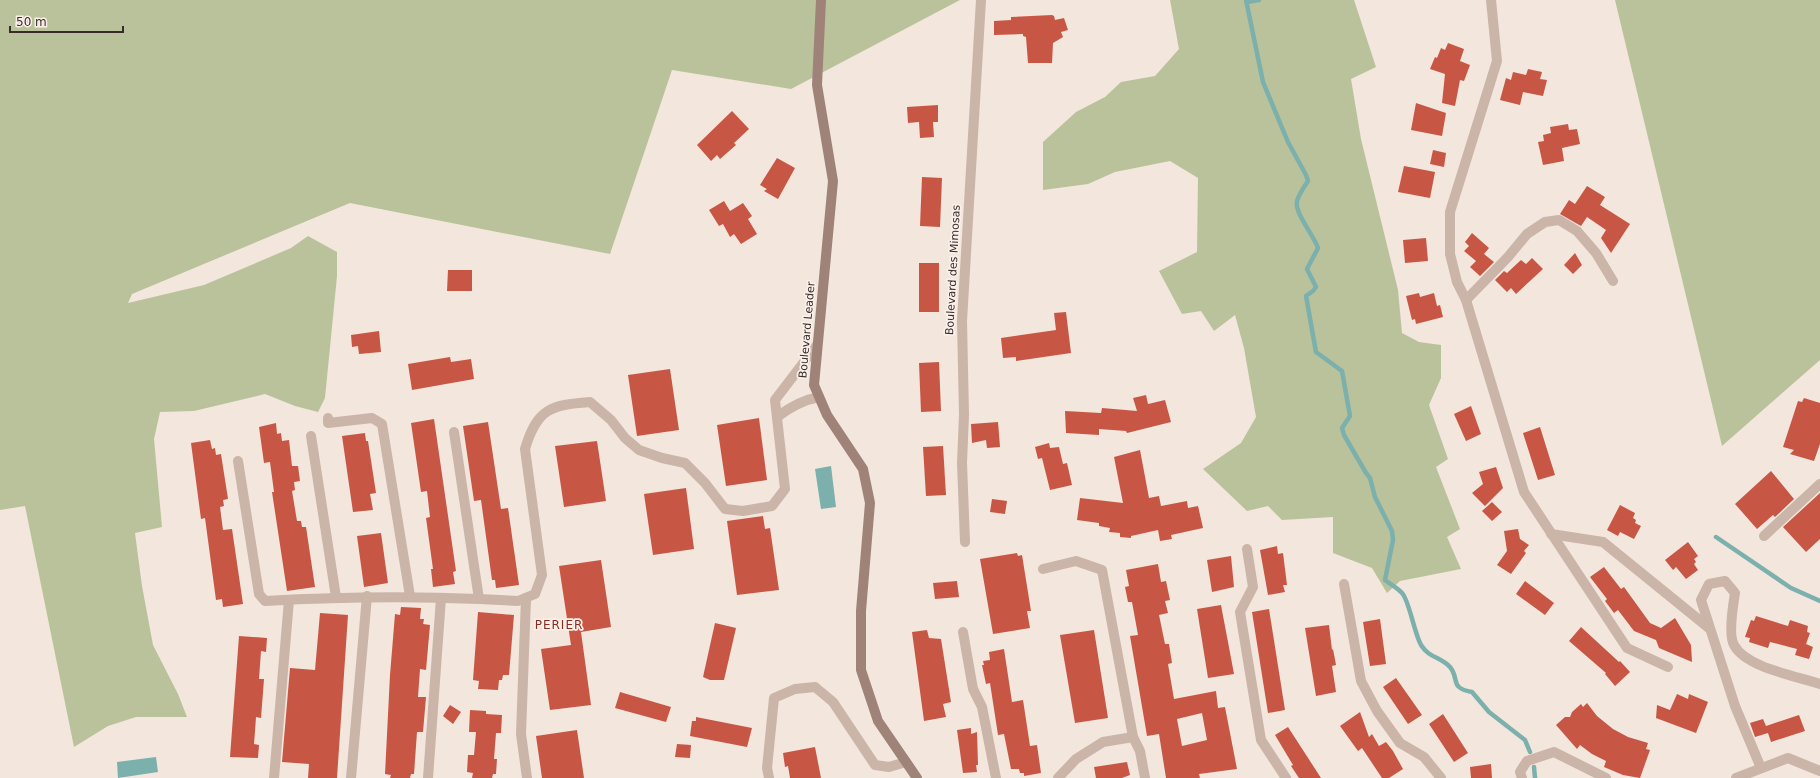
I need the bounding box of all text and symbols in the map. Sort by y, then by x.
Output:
scale bar [10,8,123,34]
text: 50 m [16,15,47,29]
street label: Boulevard des Mimosas [943,204,963,335]
street label: Boulevard Leader [796,281,818,379]
district label: PERIER [535,618,583,632]

